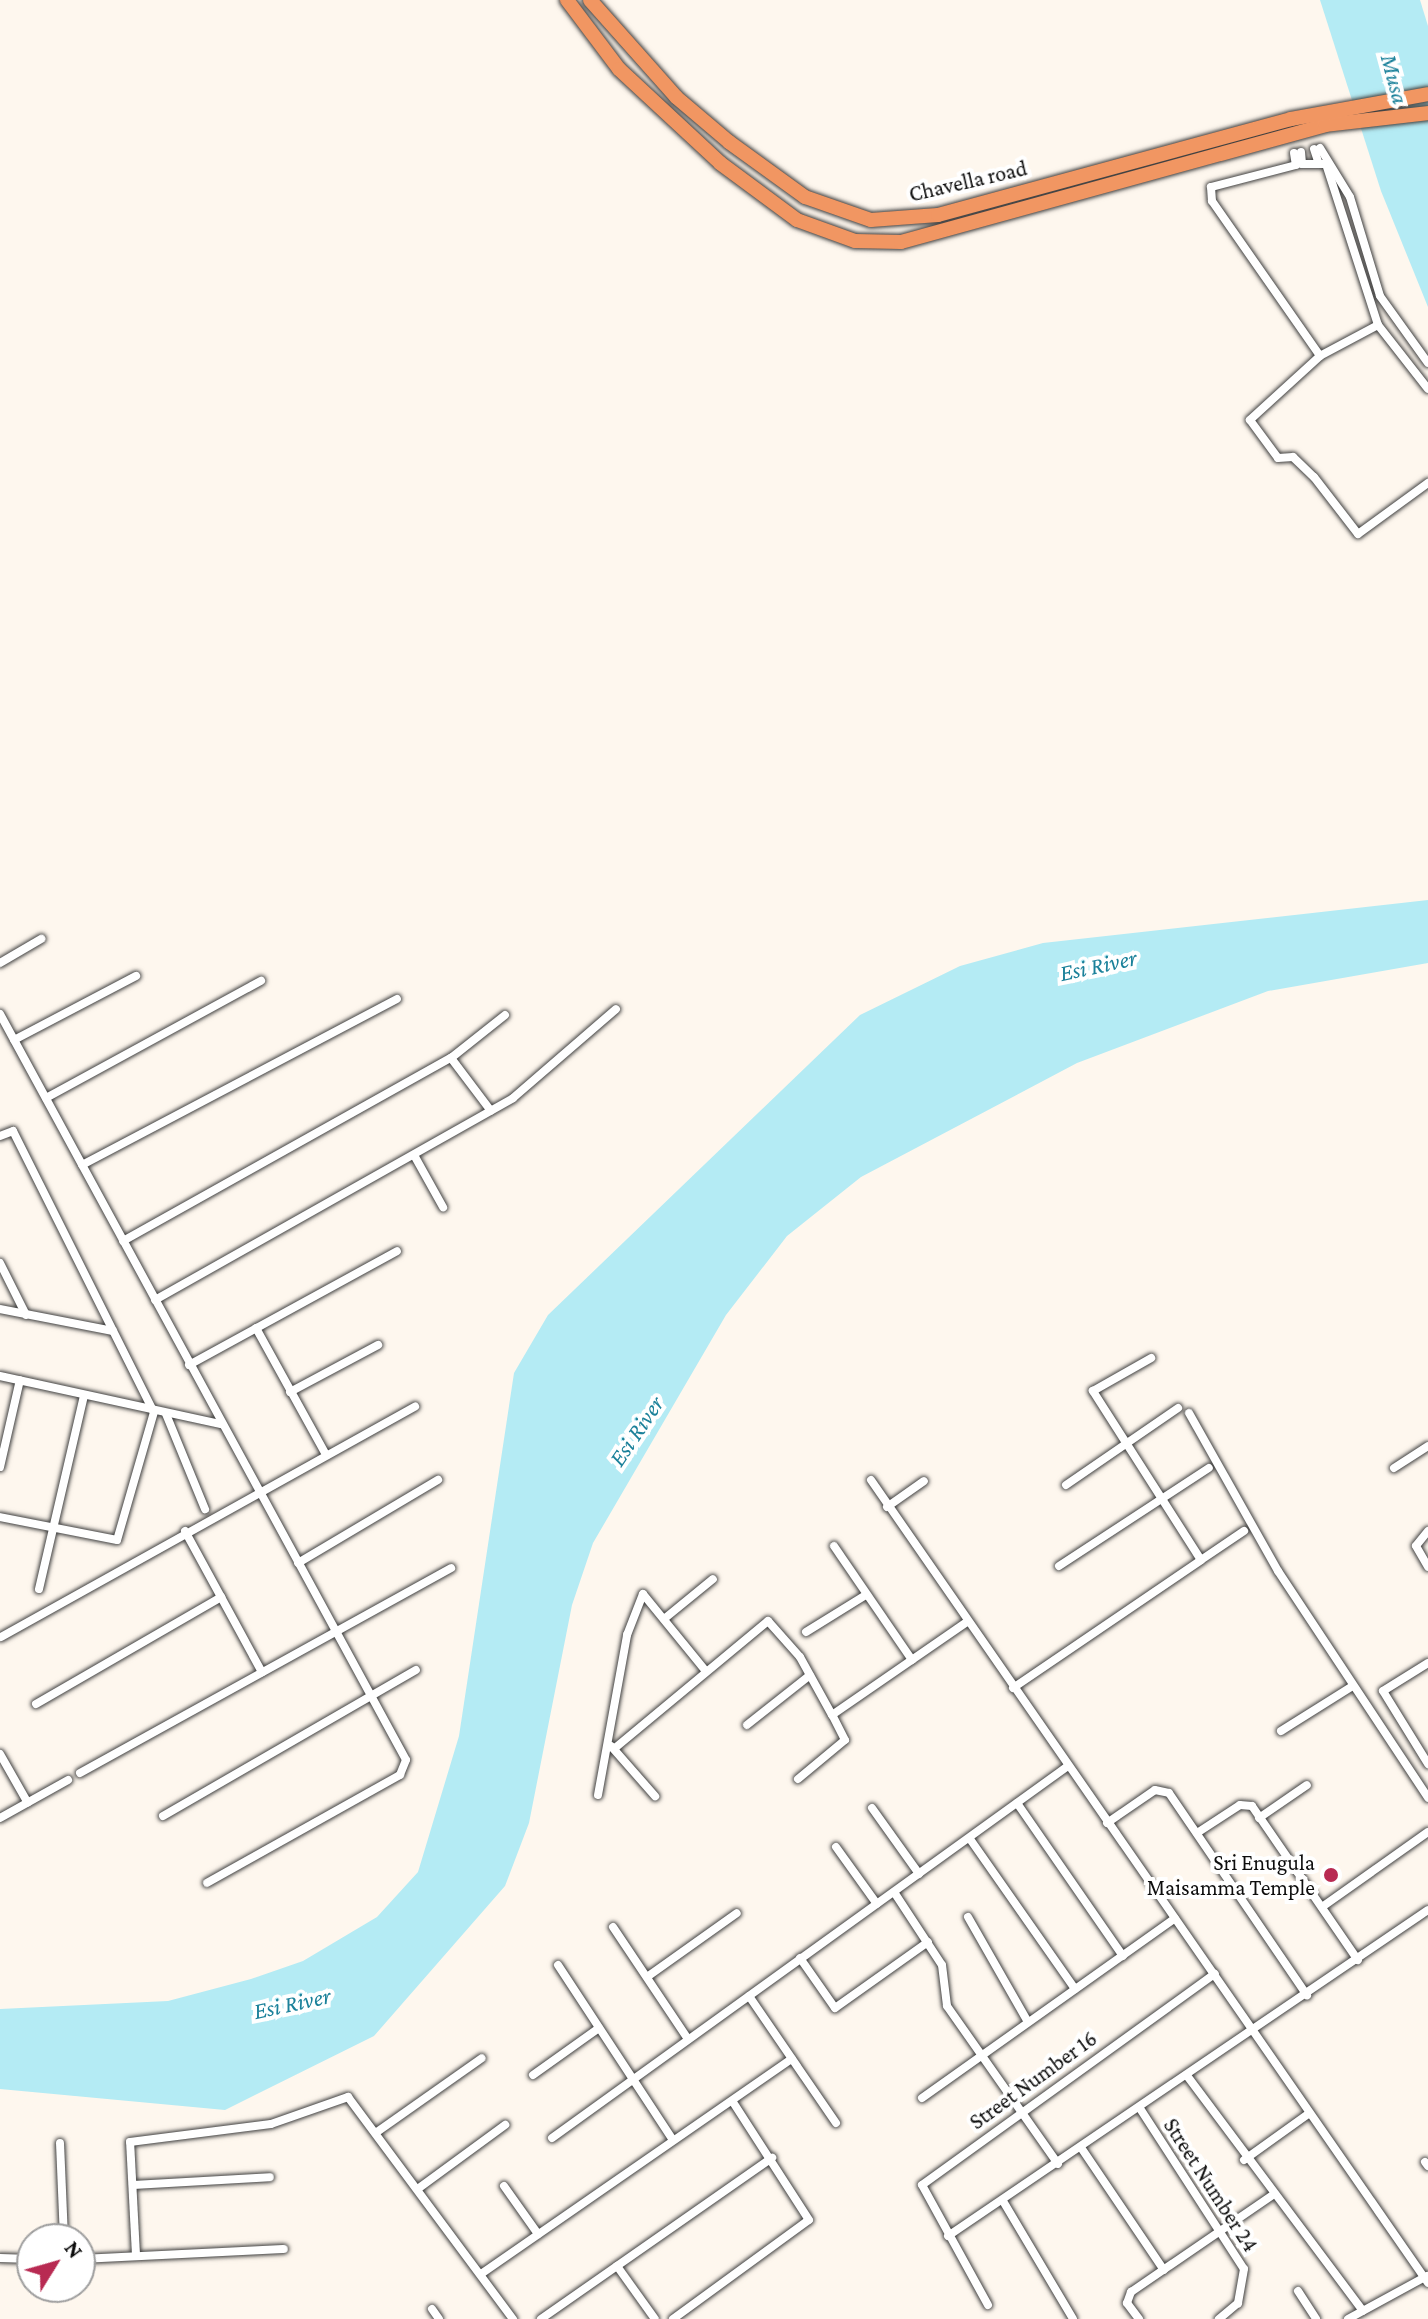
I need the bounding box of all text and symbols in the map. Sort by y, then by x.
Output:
water label: Musa [1375,51,1415,107]
street label: Chavella road [906,155,1030,207]
water label: Esi River [1057,943,1139,987]
water label: Esi River [602,1390,670,1472]
place label: Sri Enugula Maisamma Temple [1147,1849,1315,1900]
marker: Sri Enugula Maisamma Temple [1322,1866,1340,1884]
water label: Esi River [251,1981,333,2025]
street label: Street Number 16 [964,2025,1102,2135]
street label: Street Number 24 [1158,2113,1264,2257]
north arrow [16,2223,96,2303]
text: N [59,2236,88,2263]

